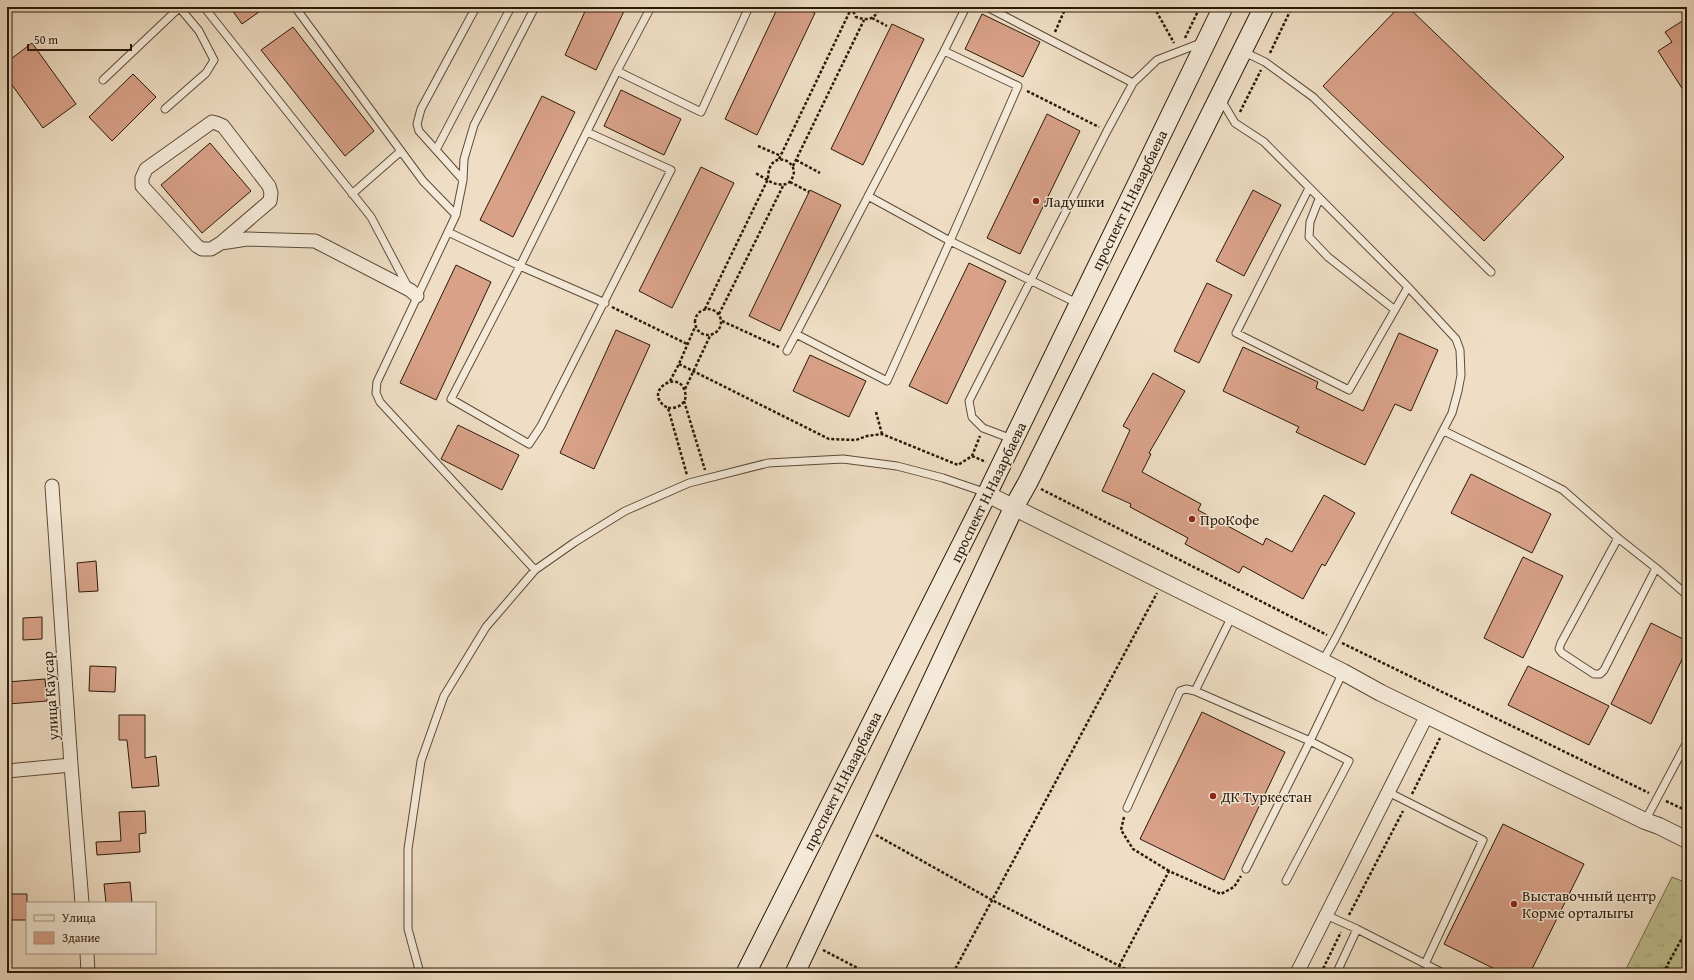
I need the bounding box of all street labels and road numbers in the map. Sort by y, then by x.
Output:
street label: проспект Н.Назарбаева [1086,126,1172,274]
street label: проспект Н.Назарбаева [945,418,1031,566]
street label: улица Каусар [36,651,64,742]
street label: проспект Н.Назарбаева [798,707,887,854]

